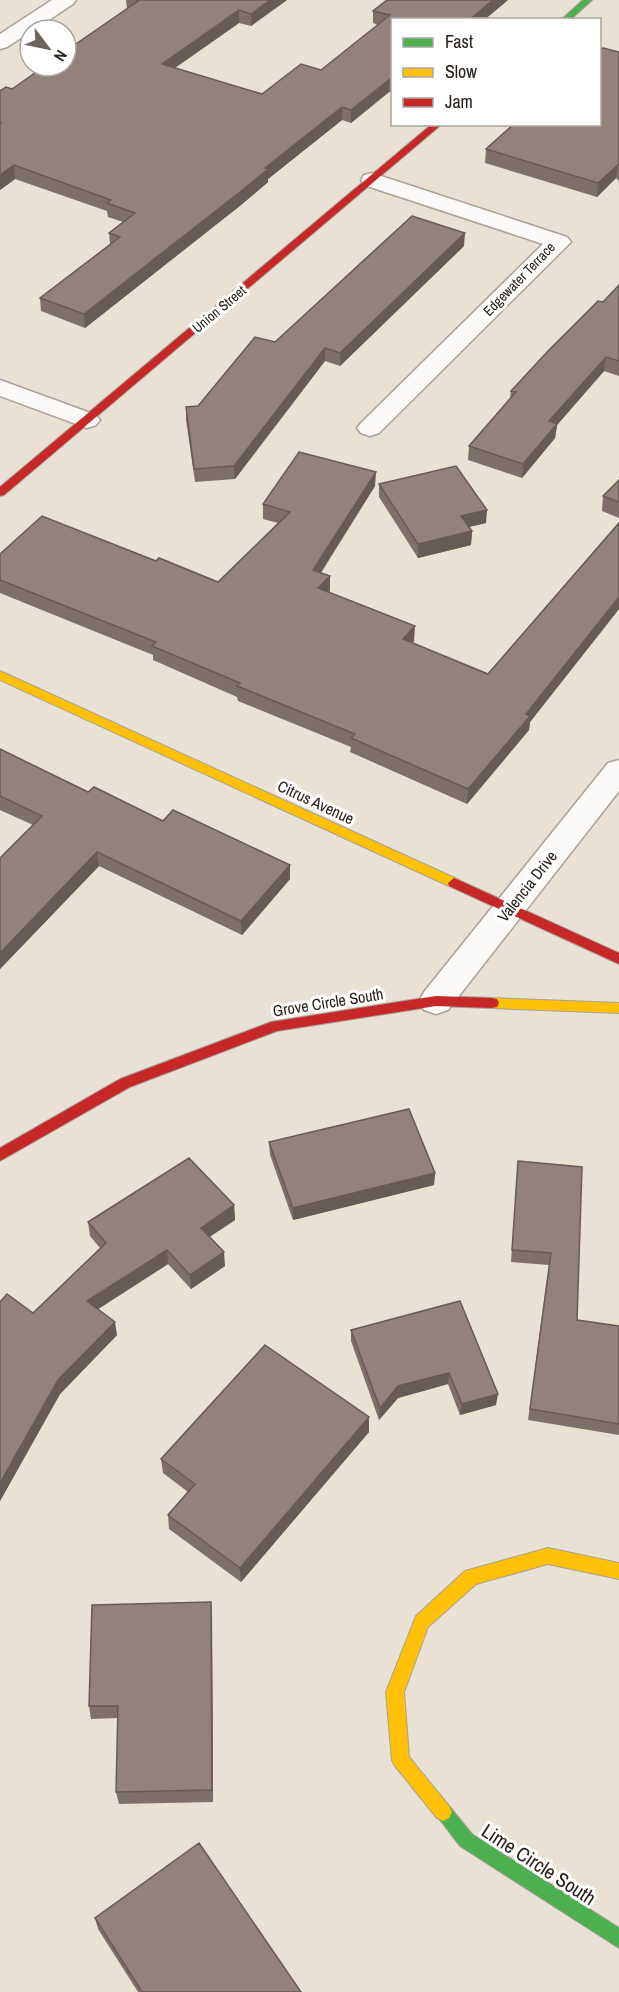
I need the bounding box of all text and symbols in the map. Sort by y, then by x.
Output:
north arrow [18,18,78,78]
legend [391,18,601,126]
text: Fast [445,29,473,54]
text: N [49,46,73,66]
text: Slow [445,59,477,84]
text: Jam [445,89,473,114]
street label: Edgewater Terrace [479,238,559,320]
street label: Union Street [189,281,249,337]
street label: Citrus Avenue [274,775,358,829]
street label: Valencia Drive [492,846,562,926]
street label: Grove Circle South [271,982,385,1022]
street label: Lime Circle South [477,1817,601,1911]

